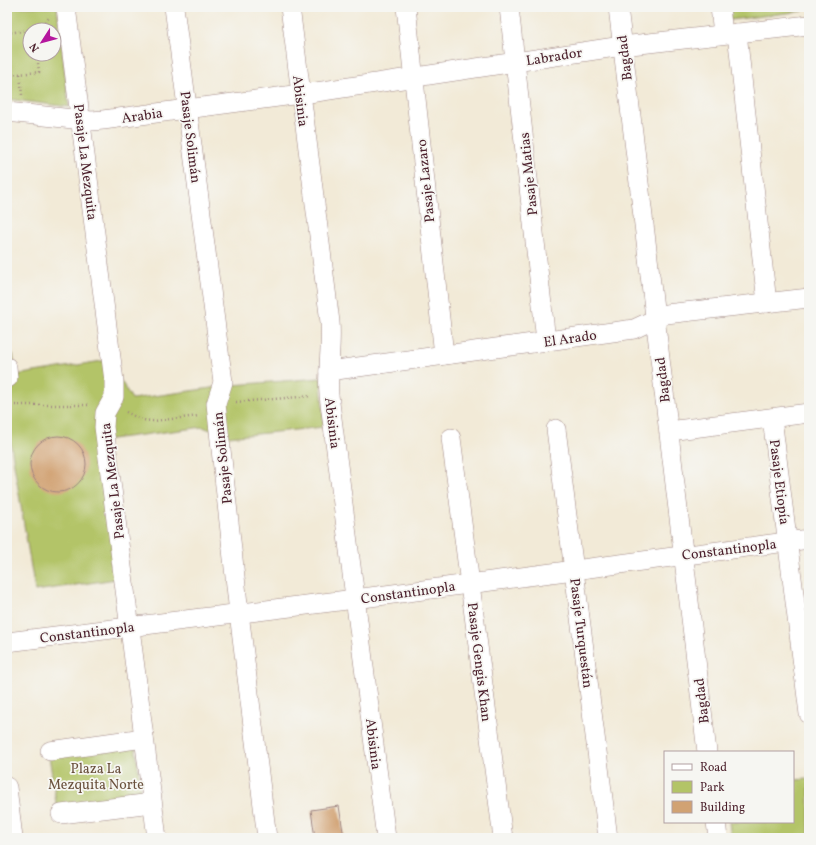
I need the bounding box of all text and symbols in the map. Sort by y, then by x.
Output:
north arrow [22,22,62,62]
street label: Bagdad [613,34,638,82]
text: N [27,39,44,55]
street label: Labrador [525,44,584,71]
street label: Abisinia [287,74,312,128]
street label: Pasaje Solimán [174,90,205,184]
street label: Pasaje La Mezquita [68,103,101,221]
street label: Arabia [120,104,164,129]
street label: Pasaje Matias [516,131,543,216]
street label: Pasaje Lazaro [413,138,440,223]
street label: El Arado [542,326,598,353]
street label: Bagdad [651,356,676,404]
street label: Abisinia [319,396,344,450]
street label: Pasaje Solimán [209,411,238,505]
street label: Pasaje La Mezquita [97,422,130,540]
street label: Pasaje Etiopía [764,439,793,526]
street label: Constantinopla [681,535,778,566]
street label: Constantinopla [360,577,457,610]
street label: Pasaje Turquestán [564,577,597,689]
street label: Pasaje Gengis Khan [462,601,495,723]
street label: Constantinopla [39,618,136,649]
street label: Bagdad [690,677,715,725]
street label: Abisinia [360,717,385,771]
legend [664,751,794,823]
park label: Plaza La Mezquita Norte [48,760,144,795]
text: Road [700,760,727,776]
text: Park [700,780,725,796]
text: Building [700,800,745,816]

